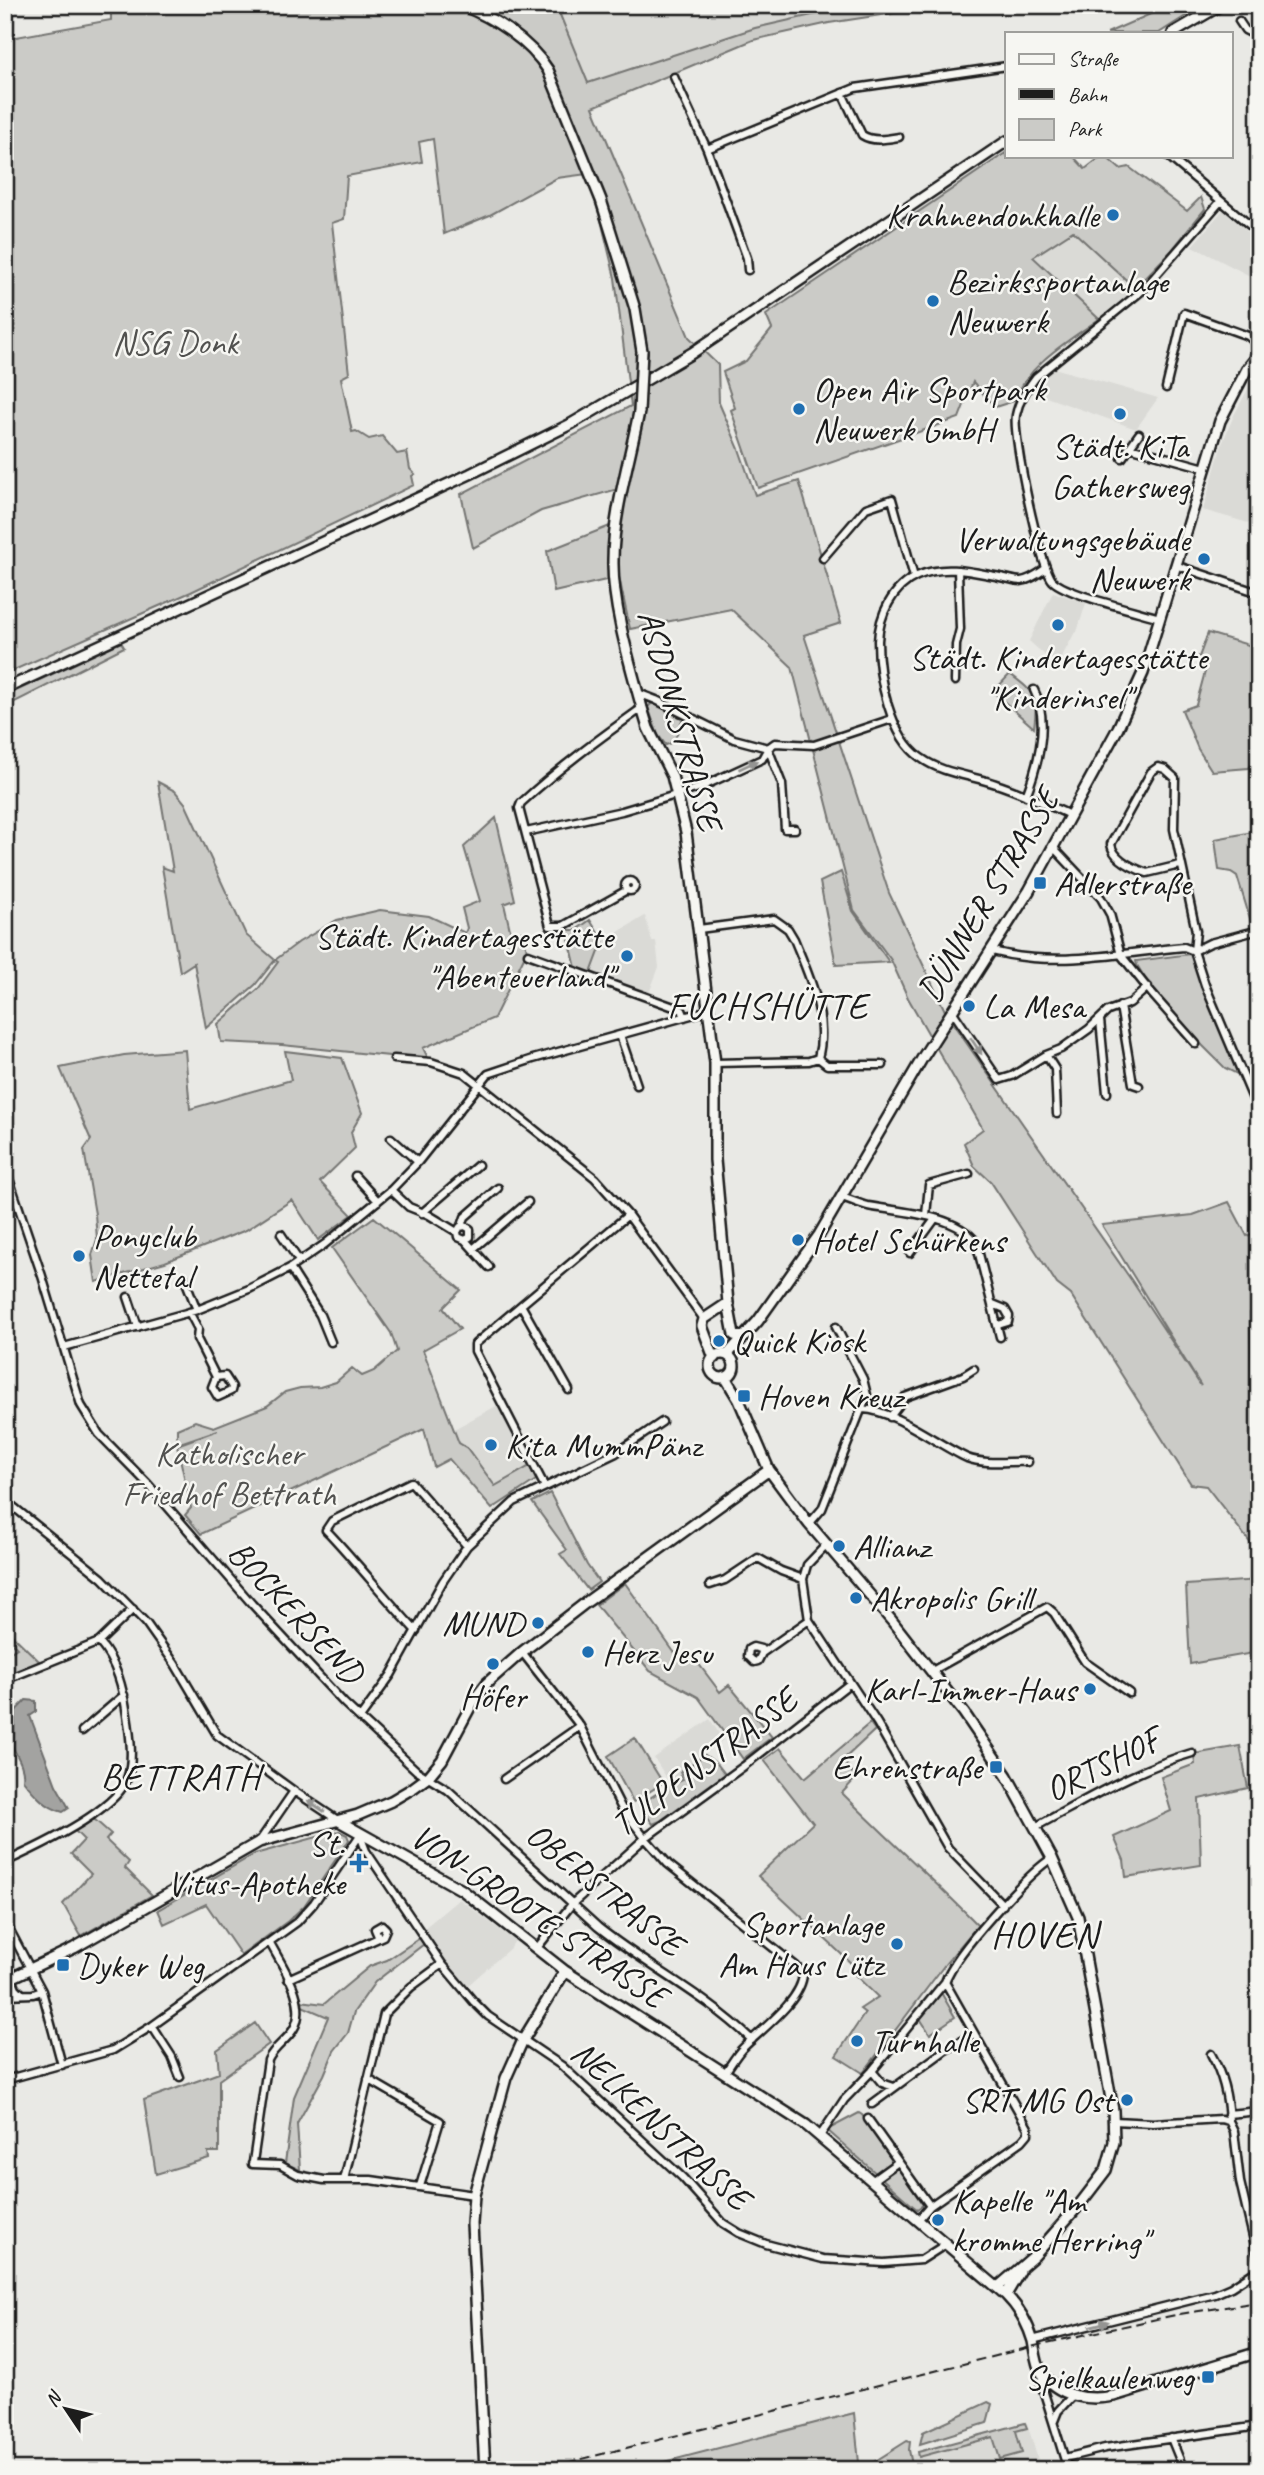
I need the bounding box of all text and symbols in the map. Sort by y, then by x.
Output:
legend [1005,32,1232,158]
text: Straße [1068,46,1120,72]
text: Bahn [1068,82,1108,108]
text: Park [1068,116,1103,142]
place label: Krahnendonkhalle [886,193,1102,238]
marker: Krahnendonkhalle [1105,207,1121,223]
place label: Bezirkssportanlage Neuwerk [947,259,1171,344]
marker: Bezirkssportanlage Neuwerk [925,293,941,309]
park label: NSG Donk [112,320,240,365]
place label: Open Air Sportpark Neuwerk GmbH [813,367,1048,452]
marker: Open Air Sportpark Neuwerk GmbH [791,401,807,417]
marker: Städt. KiTa Gathersweg [1112,406,1128,422]
place label: Städt. KiTa Gathersweg [1051,424,1191,509]
place label: Verwaltungsgebäude Neuwerk [955,517,1193,602]
marker: Verwaltungsgebäude Neuwerk [1196,551,1212,567]
street label: ASDONKSTRASSE [627,605,734,840]
marker: Städt. Kindertagesstätte "Kinderinsel" [1050,617,1066,633]
place label: Städt. Kindertagesstätte "Kinderinsel" [909,635,1210,720]
one-way arrow [738,759,758,771]
street label: DÜNNER STRASSE [907,776,1072,1010]
place label: Adlerstraße [1054,861,1193,906]
marker: Adlerstraße [1032,875,1048,891]
place label: Städt. Kindertagesstätte "Abenteuerland" [315,914,620,999]
marker: Städt. Kindertagesstätte "Abenteuerland" [619,948,635,964]
district label: FUCHSHÜTTE [667,982,871,1029]
place label: La Mesa [983,984,1087,1029]
marker: La Mesa [961,998,977,1014]
one-way arrow [969,1037,983,1055]
place label: Ponyclub Nettetal [93,1214,198,1299]
place label: Hotel Schürkens [812,1218,1008,1263]
marker: Hotel Schürkens [790,1232,806,1248]
marker: Ponyclub Nettetal [71,1248,87,1264]
place label: Quick Kiosk [733,1319,868,1364]
marker: Quick Kiosk [711,1333,727,1349]
place label: Hoven Kreuz [758,1374,907,1419]
marker: Hoven Kreuz [736,1388,752,1404]
place label: Kita MummPänz [505,1423,704,1468]
park label: Katholischer Friedhof Bettrath [122,1431,337,1516]
marker: Kita MummPänz [483,1437,499,1453]
place label: Allianz [853,1524,934,1569]
street label: BOCKERSEND [218,1531,376,1695]
marker: Allianz [831,1538,847,1554]
place label: Akropolis Grill [870,1576,1038,1621]
marker: Akropolis Grill [848,1590,864,1606]
place label: MUND [443,1601,527,1646]
marker: MUND [530,1615,546,1631]
place label: Herz Jesu [602,1630,714,1675]
marker: Herz Jesu [580,1644,596,1660]
marker: Höfer [485,1656,501,1672]
place label: Karl-Immer-Haus [864,1667,1079,1712]
place label: Höfer [460,1674,529,1719]
street label: TULPENSTRASSE [602,1675,810,1847]
marker: Karl-Immer-Haus [1082,1681,1098,1697]
street label: ORTSHOF [1038,1715,1173,1812]
place label: Ehrenstraße [832,1745,985,1790]
district label: BETTRATH [101,1753,266,1800]
marker: Ehrenstraße [988,1759,1004,1775]
one-way arrow [307,1800,326,1813]
street label: OBERSTRASSE [517,1812,696,1969]
street label: VON-GROOTE-STRASSE [402,1814,680,2021]
place label: St. Vitus-Apotheke [167,1821,348,1906]
marker: St. Vitus-Apotheke [351,1855,367,1871]
place label: Sportanlage Am Haus Lütz [719,1902,886,1987]
district label: HOVEN [991,1911,1103,1958]
marker: Sportanlage Am Haus Lütz [889,1936,905,1952]
place label: Dyker Weg [77,1943,205,1988]
marker: Dyker Weg [55,1957,71,1973]
place label: Turnhalle [871,2019,981,2064]
street label: NELKENSTRASSE [562,2030,763,2223]
marker: Turnhalle [849,2033,865,2049]
place label: SRT MG Ost [962,2078,1116,2123]
marker: SRT MG Ost [1119,2092,1135,2108]
place label: Kapelle "Am kromme Herring" [952,2178,1155,2263]
marker: Kapelle "Am kromme Herring" [930,2212,946,2228]
one-way arrow [1088,2318,1110,2329]
place label: Spielkaulenweg [1025,2355,1196,2400]
marker: Spielkaulenweg [1200,2369,1216,2385]
north arrow [32,2374,102,2444]
text: N [40,2385,68,2412]

